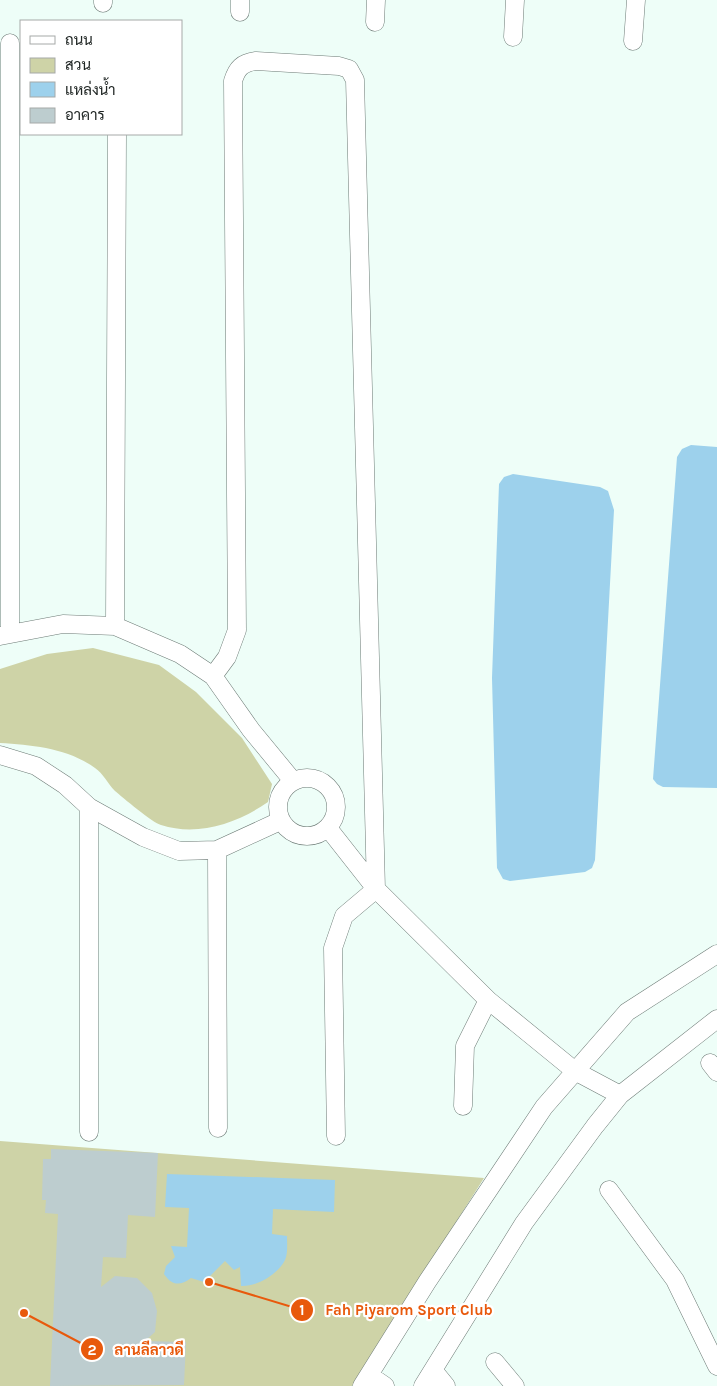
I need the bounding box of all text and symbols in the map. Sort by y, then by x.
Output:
legend [20,20,182,135]
text: ถนน [65,31,93,49]
text: สวน [65,56,91,74]
text: แหล่งน้ำ [65,77,116,99]
text: อาคาร [65,106,105,124]
callout: Fah Piyarom Sport Club [290,1295,502,1325]
text: 1 [299,1301,305,1319]
text: Fah Piyarom Sport Club [325,1301,493,1319]
callout: ลานลีลาวดี [79,1334,194,1364]
text: ลานลีลาวดี [114,1340,184,1359]
text: 2 [87,1341,97,1359]

